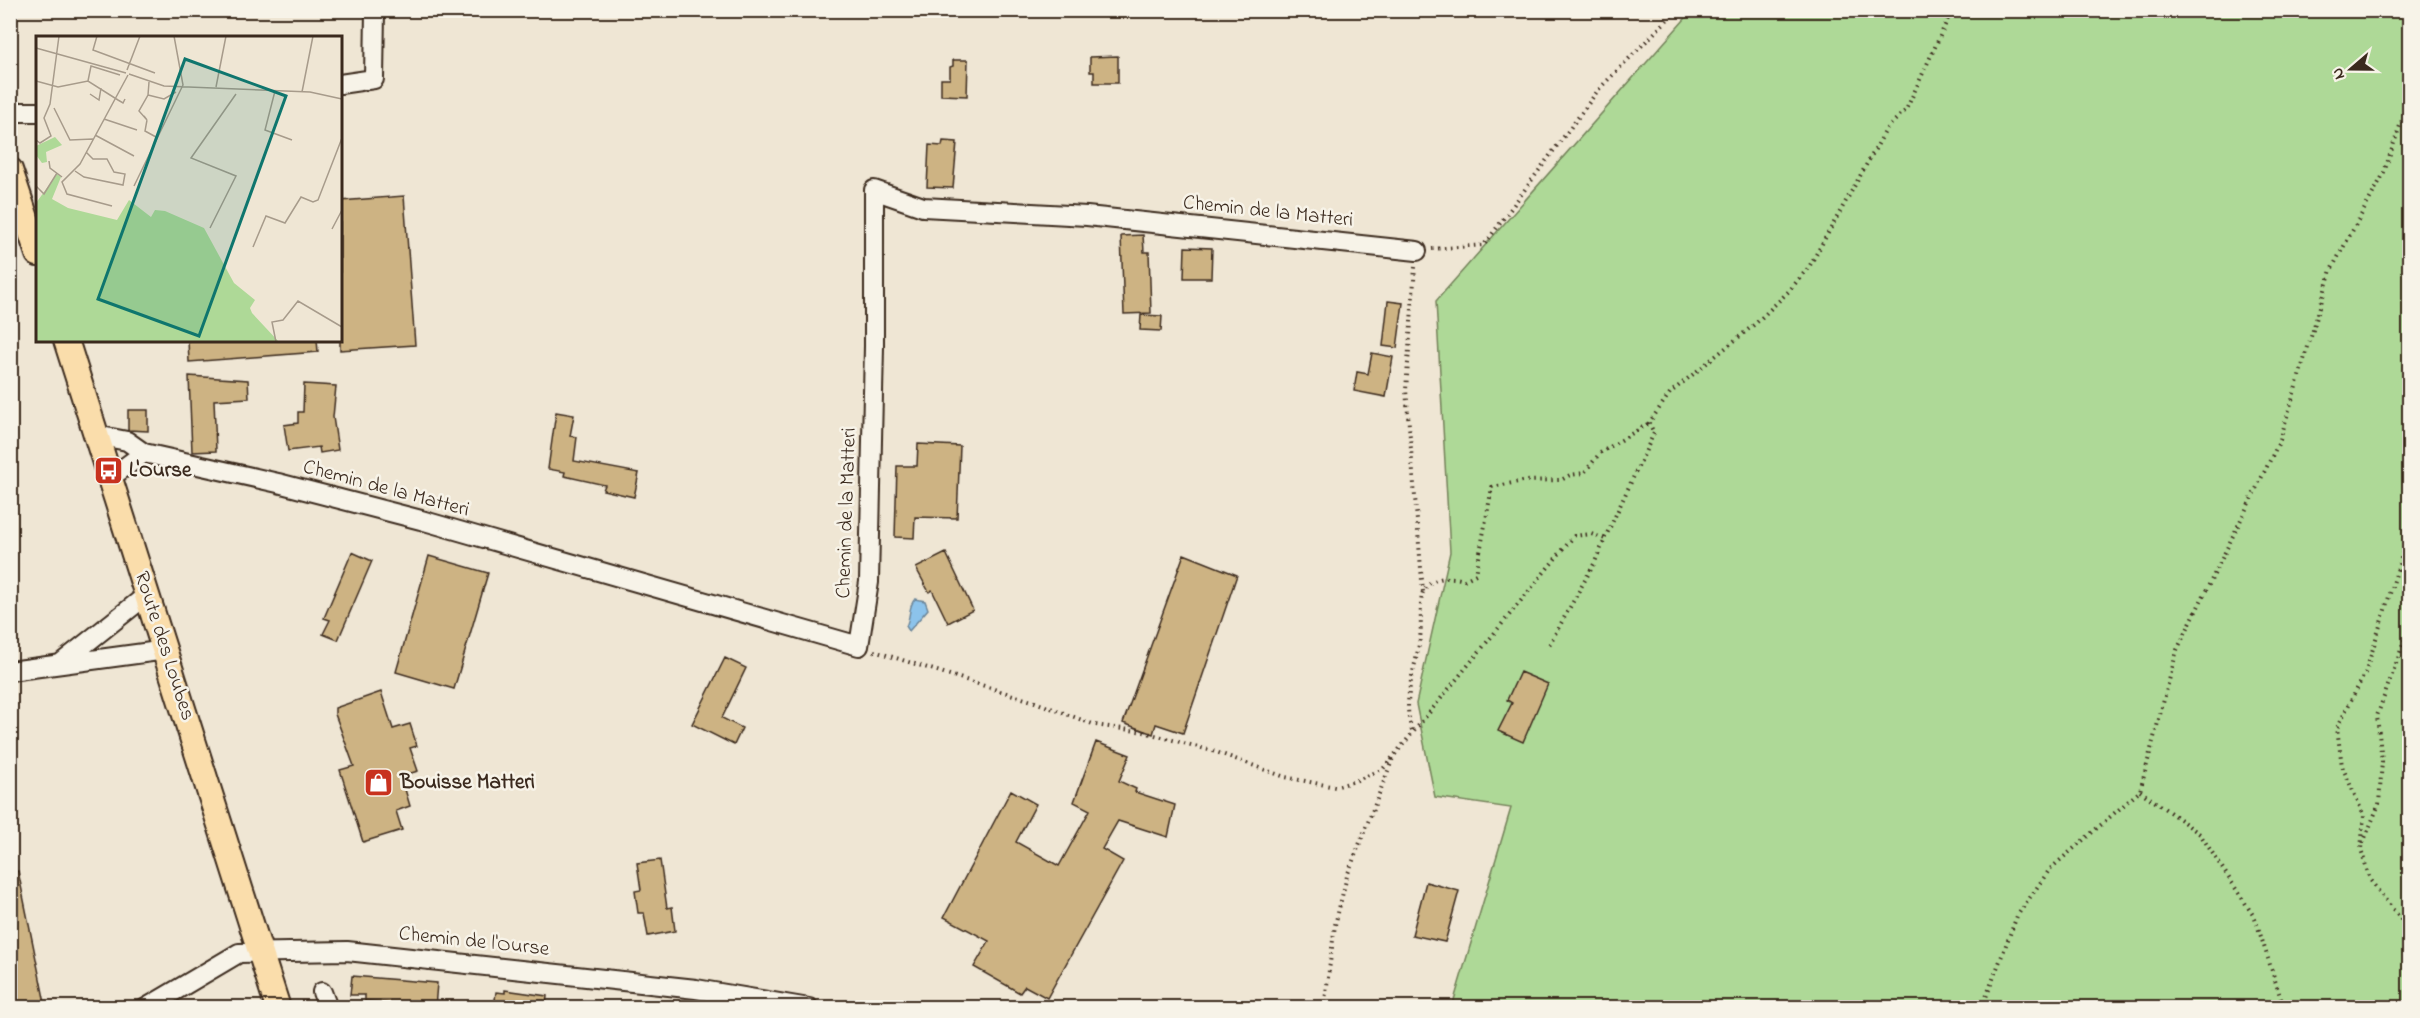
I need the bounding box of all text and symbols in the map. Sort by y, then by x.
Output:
inset map [36,36,342,342]
north arrow [2321,39,2381,99]
text: N [2326,64,2352,83]
street label: Chemin de la Matteri [1181,188,1355,236]
street label: Chemin de la Matteri [829,427,865,599]
street label: Chemin de la Matteri [299,452,473,526]
bus stop icon: L'Ourse [92,455,124,487]
place label: L'Ourse [129,456,192,486]
street label: Route des Loubes [126,568,202,724]
shop icon: Bouisse Matteri [363,767,395,799]
place label: Bouisse Matteri [399,768,535,798]
street label: Chemin de l'Ourse [397,919,551,965]

